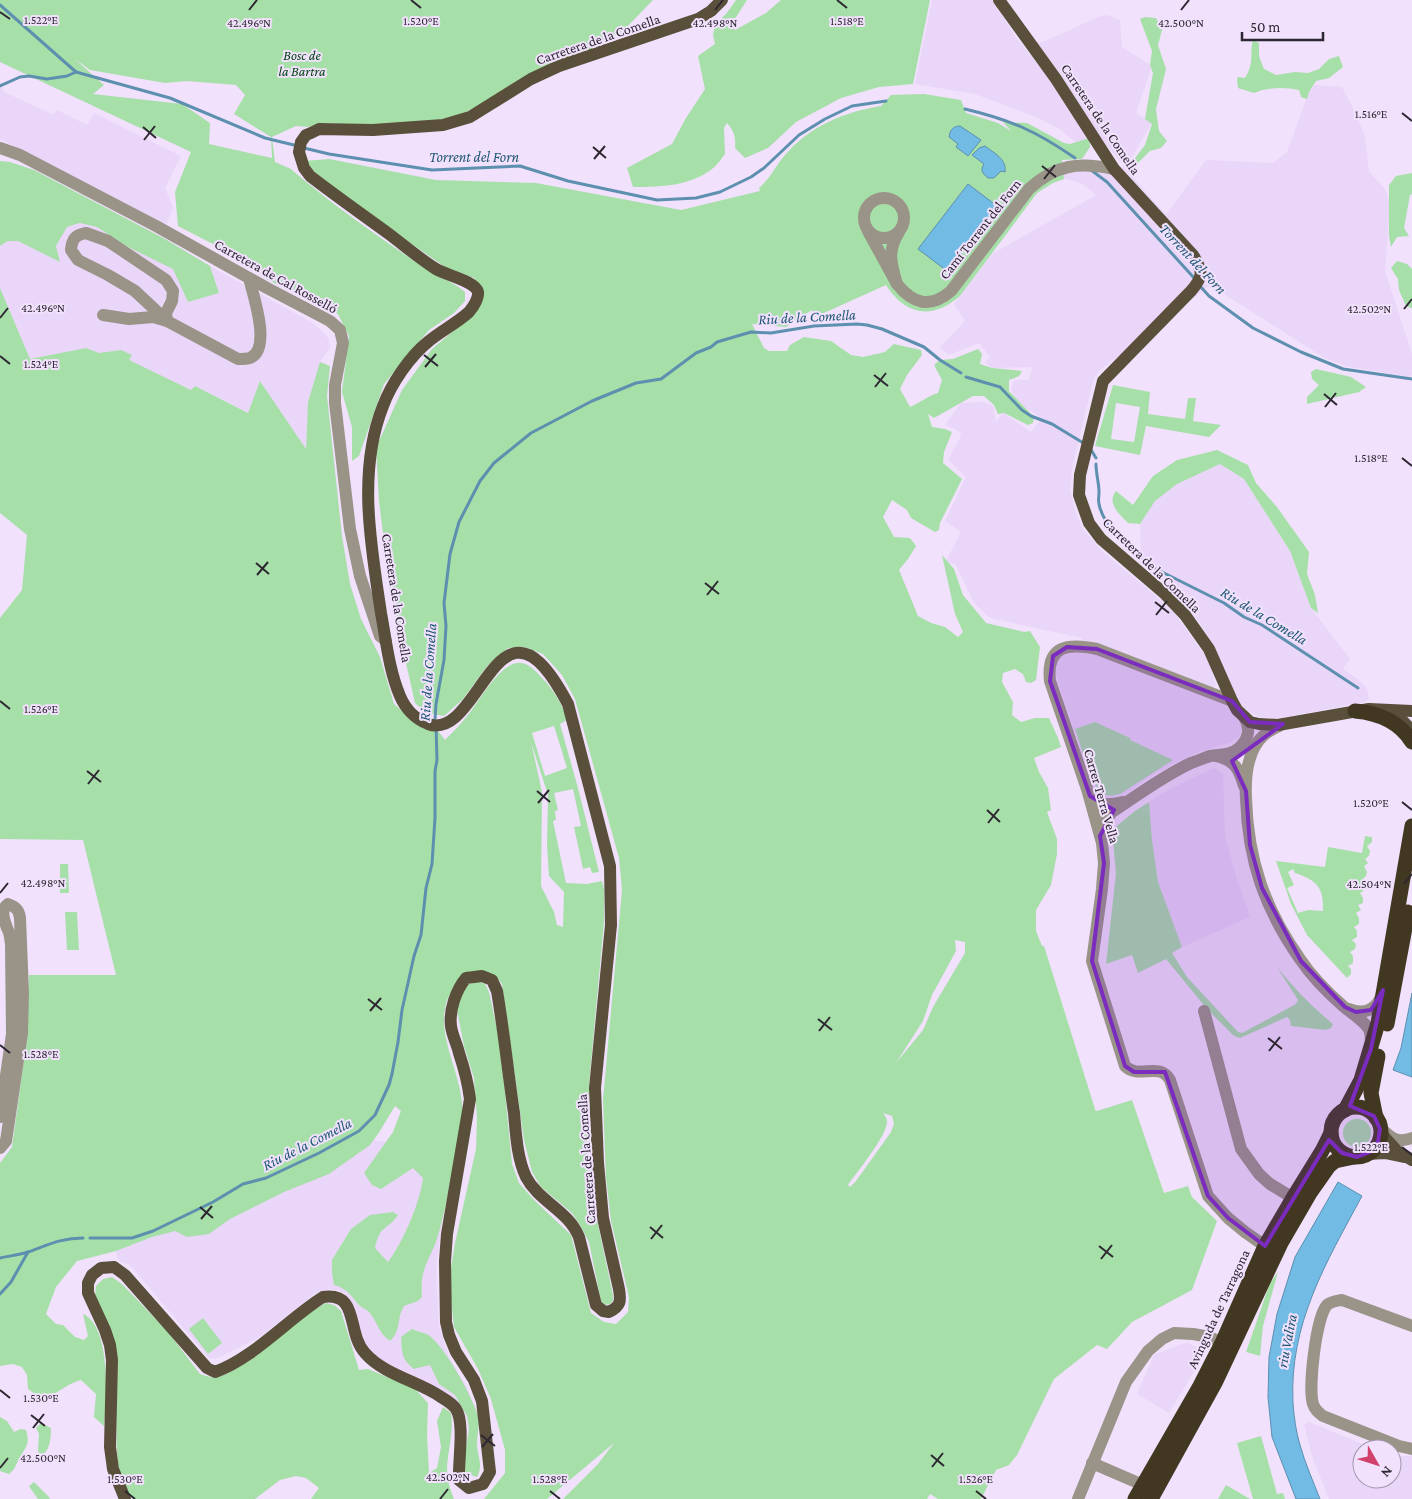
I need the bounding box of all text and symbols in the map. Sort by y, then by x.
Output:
street label: Carretera de la Comella [534,10,663,68]
scale bar [1242,10,1323,42]
text: 1.522°E [24,13,58,27]
text: 1.520°E [403,14,439,28]
text: 1.518°E [830,14,864,28]
text: 42.496°N [227,16,271,30]
text: 42.498°N [693,16,737,30]
text: 42.500°N [1158,16,1204,30]
text: 50 m [1250,19,1280,35]
park label: Bosc de la Bartra [278,47,326,79]
street label: Carretera de la Comella [1058,61,1144,178]
text: 1.516°E [1355,107,1388,121]
water label: Torrent del Forn [429,149,520,165]
street label: Camí Torrent del Forn [936,175,1024,282]
water label: Torrent del Forn [1156,221,1230,298]
street label: Carretera de Cal Rosselló [212,236,340,316]
text: 42.496°N [21,301,65,315]
text: 42.502°N [1347,302,1391,316]
water label: Riu de la Comella [758,306,856,328]
text: 1.524°E [24,357,59,371]
text: 1.518°E [1354,451,1388,465]
street label: Carretera de la Comella [1100,514,1205,616]
street label: Carretera de la Comella [379,532,415,664]
water label: Riu de la Comella [1218,584,1310,648]
water label: Riu de la Comella [417,623,439,721]
text: 1.526°E [24,702,59,716]
street label: Carrer Terra Vella [1081,747,1123,846]
text: 1.520°E [1353,796,1389,810]
text: 42.498°N [21,876,65,890]
text: 42.504°N [1346,877,1392,891]
text: 1.528°E [24,1047,59,1061]
street label: Carretera de la Comella [573,1093,599,1225]
water label: Riu de la Comella [260,1115,354,1173]
text: 1.522°E [1354,1140,1388,1154]
street label: Avinguda de Tarragona [1183,1246,1253,1371]
water label: riu Valira [1274,1313,1300,1369]
text: 1.530°E [23,1391,59,1405]
north arrow [1352,1439,1402,1489]
text: 42.500°N [20,1451,66,1465]
text: N [1378,1463,1396,1481]
text: 42.502°N [426,1470,470,1484]
text: 1.530°E [107,1472,143,1486]
text: 1.528°E [533,1472,568,1486]
text: 1.526°E [959,1472,994,1486]

